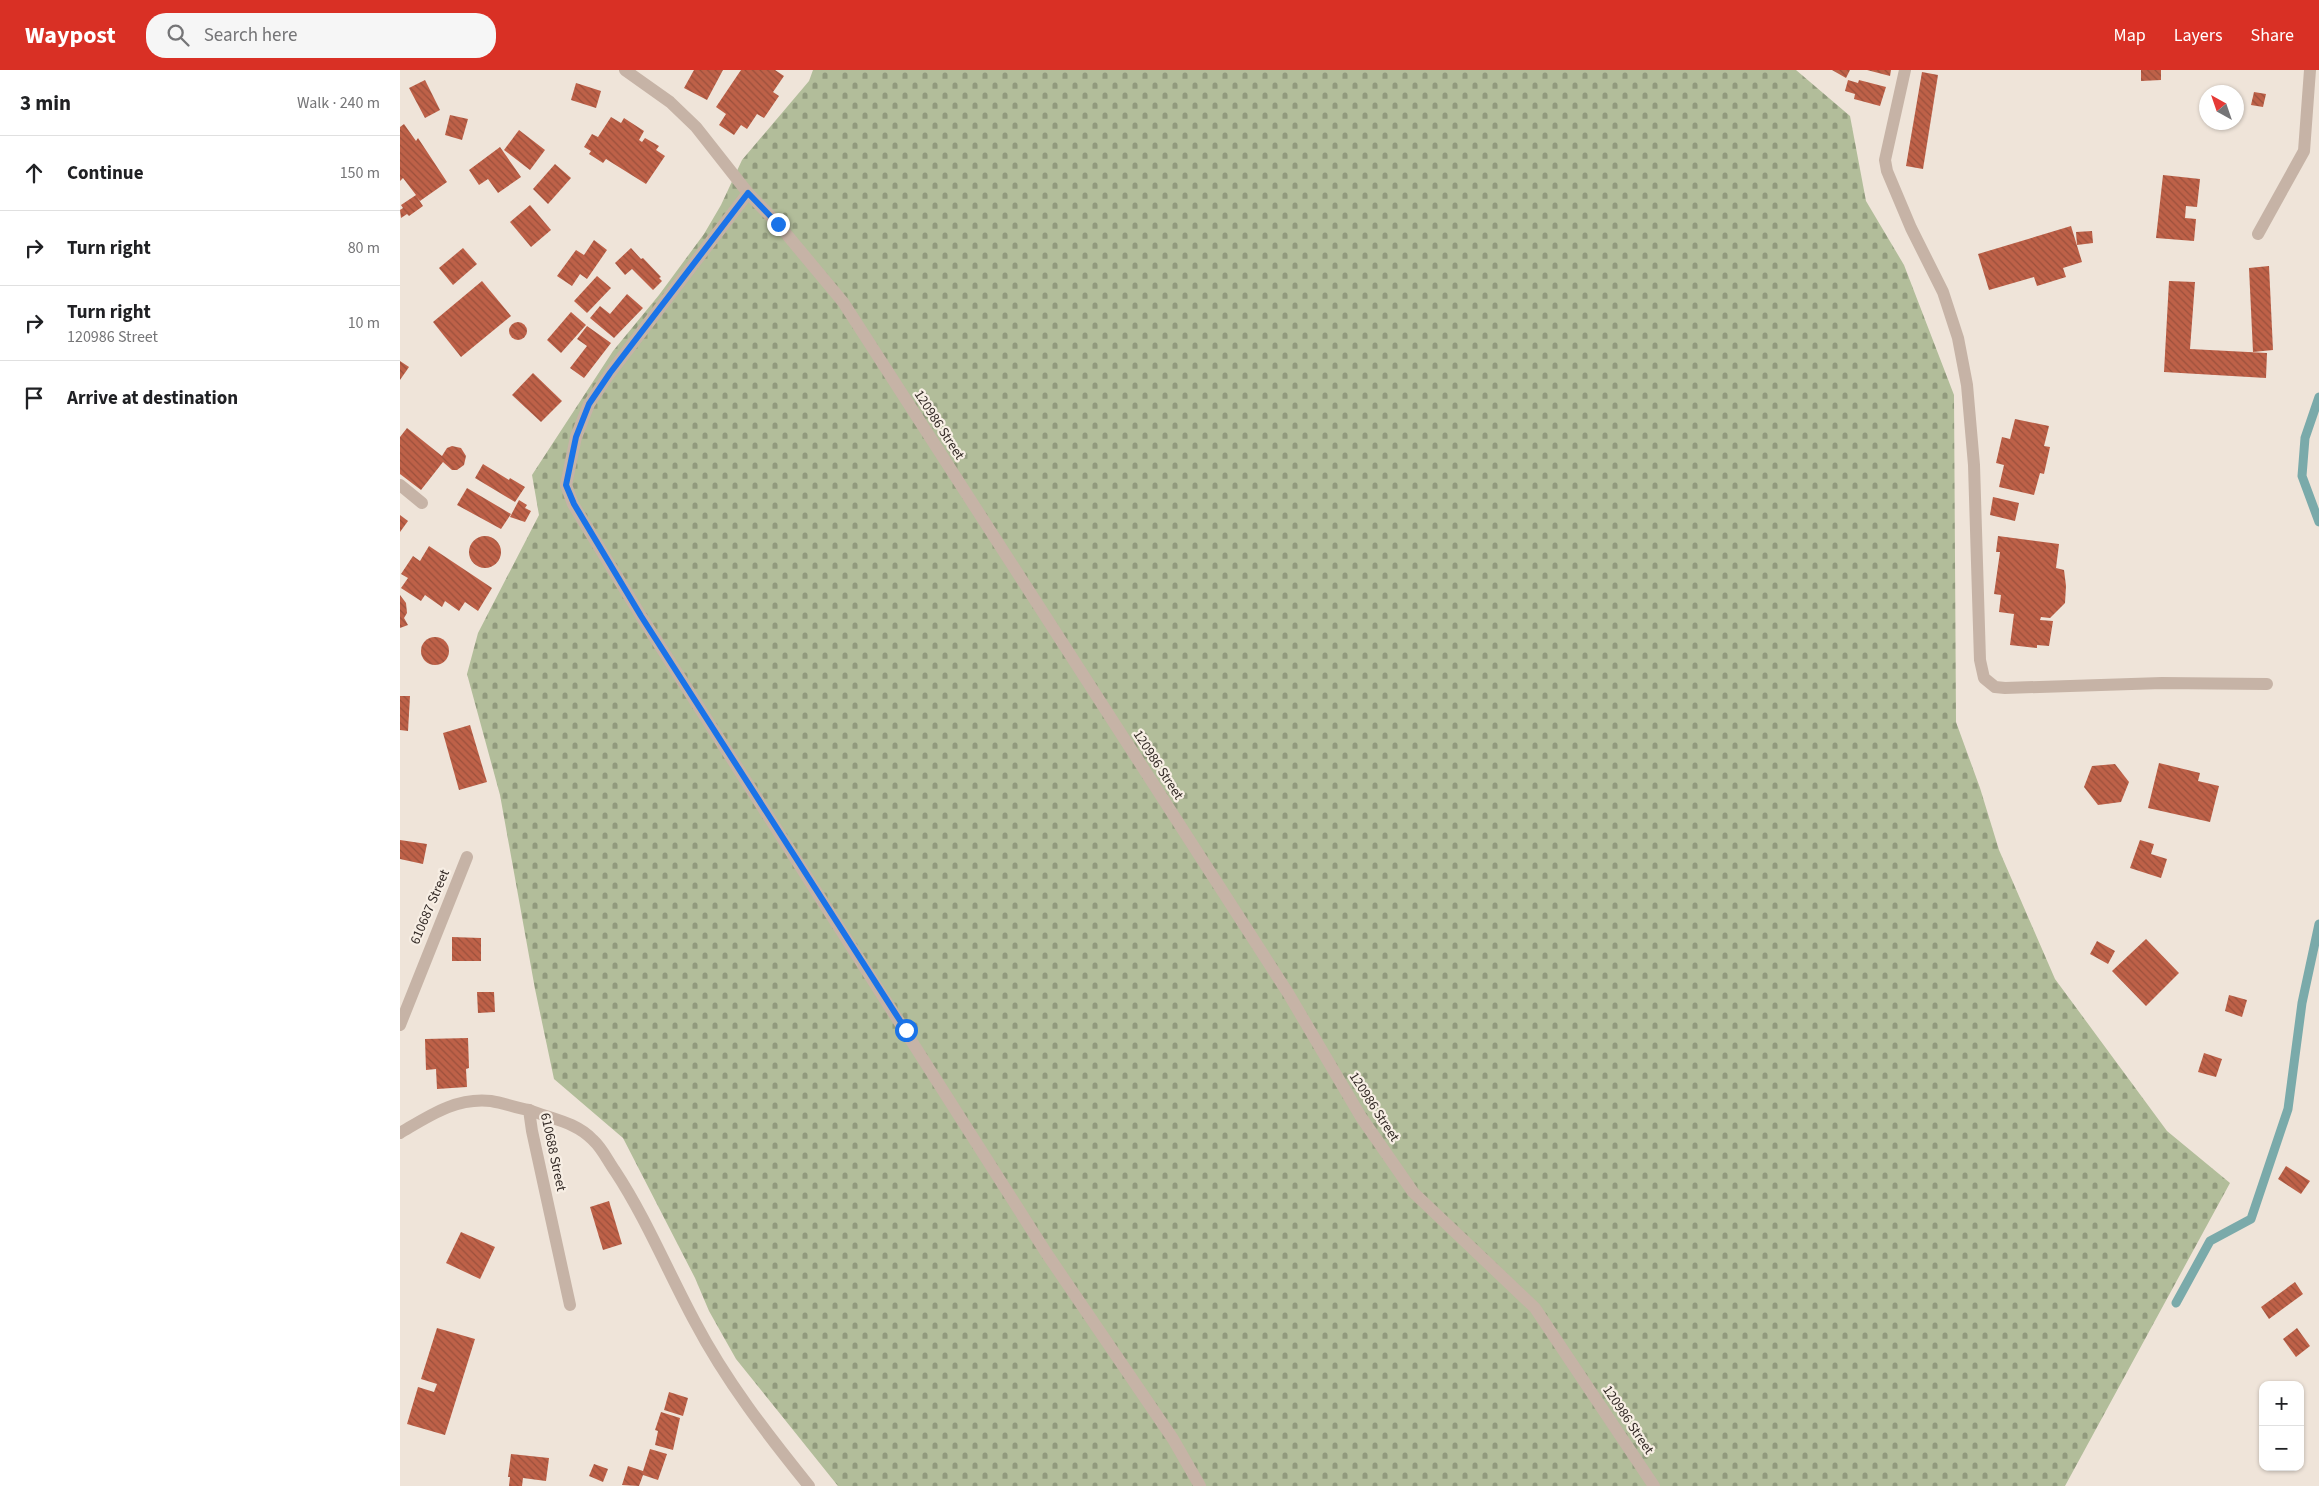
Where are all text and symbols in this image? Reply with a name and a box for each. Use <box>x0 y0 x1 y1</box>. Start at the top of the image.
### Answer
search box <box>146 13 496 58</box>
text: Waypost <box>25 18 116 53</box>
icon: search <box>164 21 192 49</box>
text: Search here <box>204 22 297 49</box>
text: Map <box>2114 23 2146 48</box>
text: Layers <box>2174 23 2223 48</box>
text: Share <box>2251 23 2294 48</box>
north arrow <box>2199 85 2244 130</box>
text: 3 min <box>20 88 71 118</box>
text: Walk · 240 m <box>297 92 380 114</box>
icon: ahead <box>20 159 48 187</box>
text: Continue <box>67 160 144 187</box>
text: 150 m <box>340 162 380 184</box>
route end <box>767 213 790 236</box>
icon: right <box>20 234 48 262</box>
text: Turn right <box>67 235 151 262</box>
text: 80 m <box>348 237 380 259</box>
text: Turn right <box>67 299 151 326</box>
icon: right <box>20 309 48 337</box>
text: 10 m <box>348 312 380 334</box>
text: 120986 Street <box>67 326 158 348</box>
icon: arrive <box>20 384 48 412</box>
text: Arrive at destination <box>67 385 238 412</box>
street label: 120986 Street <box>909 386 969 464</box>
street label: 120986 Street <box>1128 726 1188 804</box>
street label: 610687 Street <box>405 866 455 948</box>
route start <box>895 1019 918 1042</box>
street label: 120986 Street <box>1344 1068 1404 1146</box>
street label: 610688 Street <box>535 1111 571 1193</box>
street label: 120986 Street <box>1597 1381 1659 1459</box>
map controls <box>2259 1381 2304 1471</box>
button: + <box>2259 1381 2304 1426</box>
button: − <box>2259 1426 2304 1471</box>

